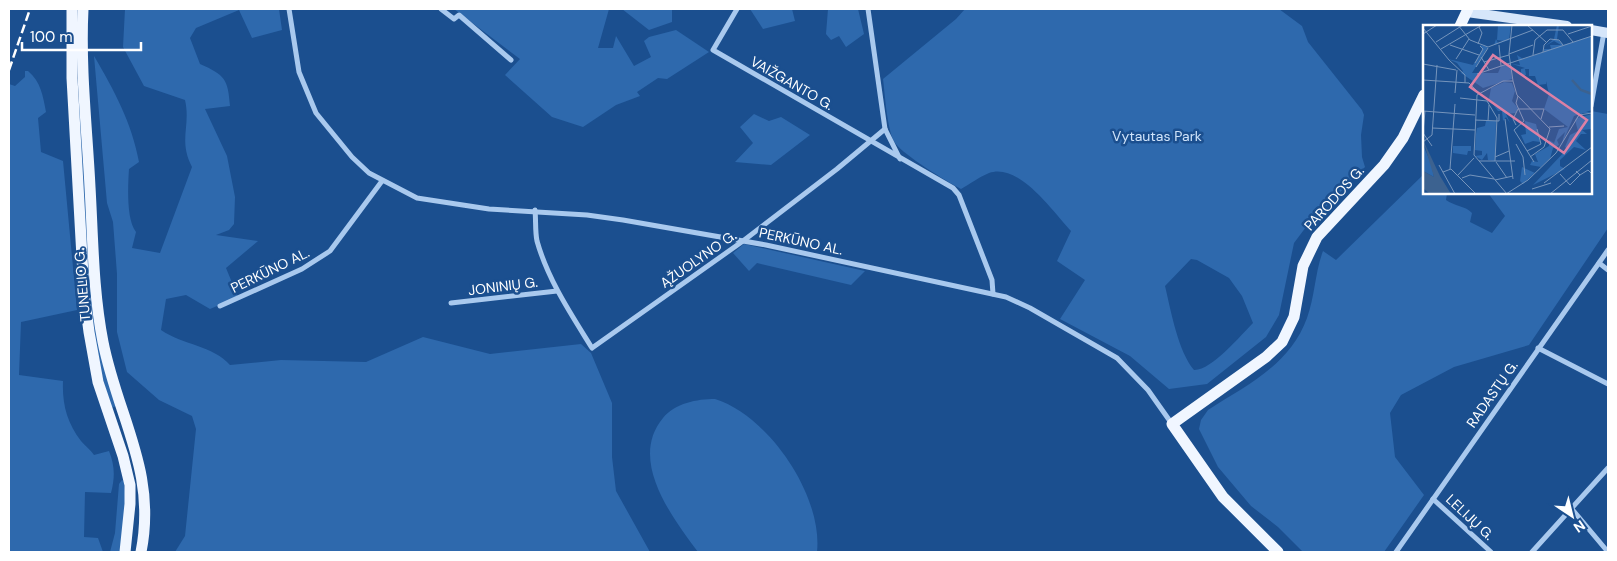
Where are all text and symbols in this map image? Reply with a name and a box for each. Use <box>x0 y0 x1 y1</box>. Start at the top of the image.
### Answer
scale bar <box>22 20 141 52</box>
inset map <box>1423 25 1592 194</box>
text: 100 m <box>30 27 73 47</box>
street label: VAIŽGANTO G. <box>747 52 837 114</box>
park label: Vytautas Park <box>1112 127 1202 145</box>
street label: PARODOS G. <box>1300 162 1368 234</box>
street label: PERKŪNO AL. <box>757 223 845 259</box>
street label: ĄŽUOLYNO G. <box>657 226 740 292</box>
street label: PERKŪNO AL. <box>228 243 313 297</box>
street label: TUNELIO G. <box>70 248 94 322</box>
street label: JONINIŲ G. <box>467 273 539 299</box>
street label: RADASTŲ G. <box>1462 357 1522 431</box>
street label: LELIJŲ G. <box>1442 490 1498 544</box>
north arrow <box>1547 491 1597 541</box>
text: N <box>1570 516 1589 537</box>

